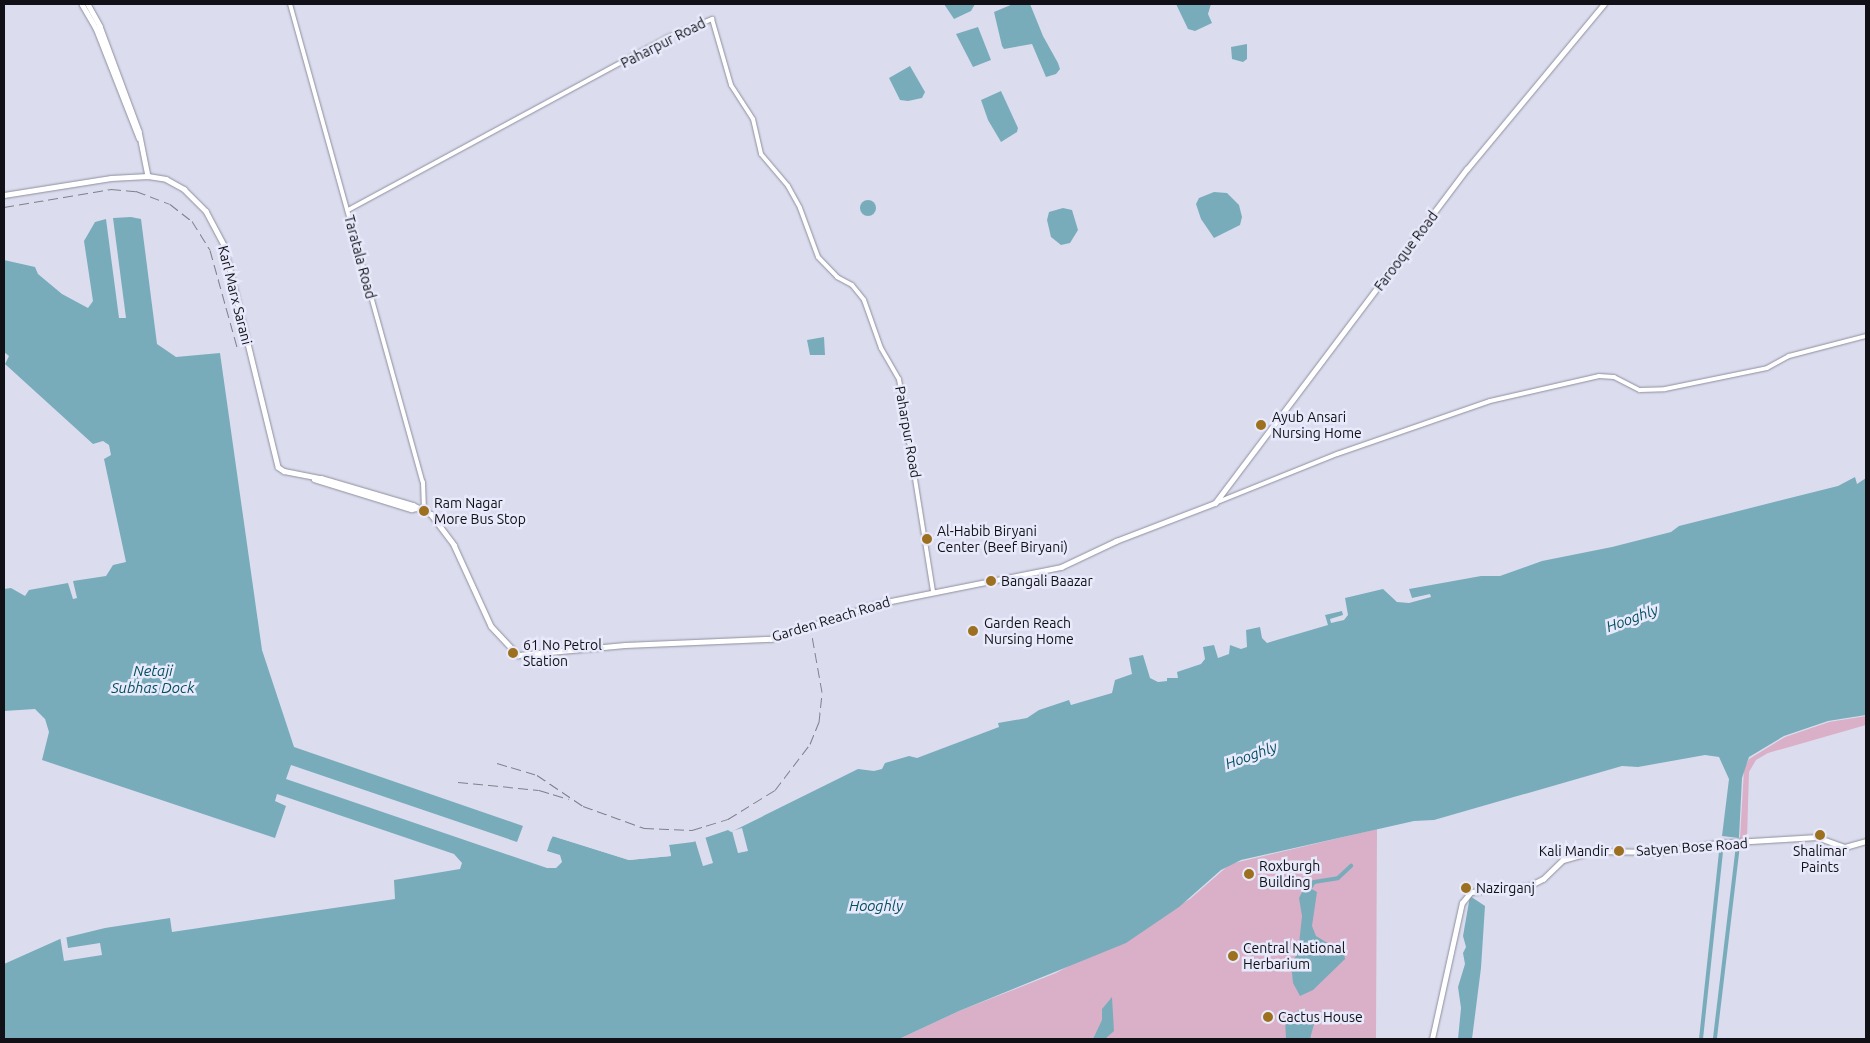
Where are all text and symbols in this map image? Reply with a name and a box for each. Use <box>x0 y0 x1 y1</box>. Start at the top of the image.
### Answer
street label: Paharpur Road <box>618 14 708 72</box>
street label: Farooque Road <box>1371 208 1441 294</box>
street label: Taratala Road <box>341 213 379 301</box>
street label: Karl Marx Sarani <box>215 244 255 346</box>
street label: Paharpur Road <box>892 385 924 479</box>
place label: Ayub Ansari Nursing Home <box>1272 409 1362 442</box>
marker: Ayub Ansari Nursing Home <box>1254 418 1268 432</box>
place label: Ram Nagar More Bus Stop <box>434 495 526 528</box>
marker: Ram Nagar More Bus Stop <box>418 505 430 517</box>
place label: Al-Habib Biryani Center (Beef Biryani) <box>937 523 1068 556</box>
marker: Al-Habib Biryani Center (Beef Biryani) <box>921 533 933 545</box>
place label: Bangali Baazar <box>1001 573 1093 589</box>
marker: Bangali Baazar <box>985 575 997 587</box>
street label: Garden Reach Road <box>770 593 892 645</box>
water label: Hooghly <box>1604 600 1660 636</box>
place label: Garden Reach Nursing Home <box>984 615 1074 648</box>
marker: Garden Reach Nursing Home <box>966 624 980 638</box>
place label: 61 No Petrol Station <box>523 637 602 670</box>
marker: 61 No Petrol Station <box>507 647 519 659</box>
water label: Netaji Subhas Dock <box>111 661 195 696</box>
water label: Hooghly <box>1223 737 1279 773</box>
marker: Shalimar Paints <box>1814 829 1826 841</box>
street label: Satyen Bose Road <box>1636 835 1748 859</box>
place label: Kali Mandir <box>1539 843 1609 859</box>
place label: Shalimar Paints <box>1793 843 1847 876</box>
marker: Kali Mandir <box>1613 845 1625 857</box>
place label: Roxburgh Building <box>1259 858 1320 890</box>
marker: Roxburgh Building <box>1243 868 1255 880</box>
place label: Nazirganj <box>1476 880 1535 896</box>
marker: Nazirganj <box>1460 882 1472 894</box>
water label: Hooghly <box>849 897 903 915</box>
place label: Central National Herbarium <box>1243 940 1345 972</box>
marker: Central National Herbarium <box>1227 950 1239 962</box>
place label: Cactus House <box>1278 1009 1363 1025</box>
marker: Cactus House <box>1262 1011 1274 1023</box>

